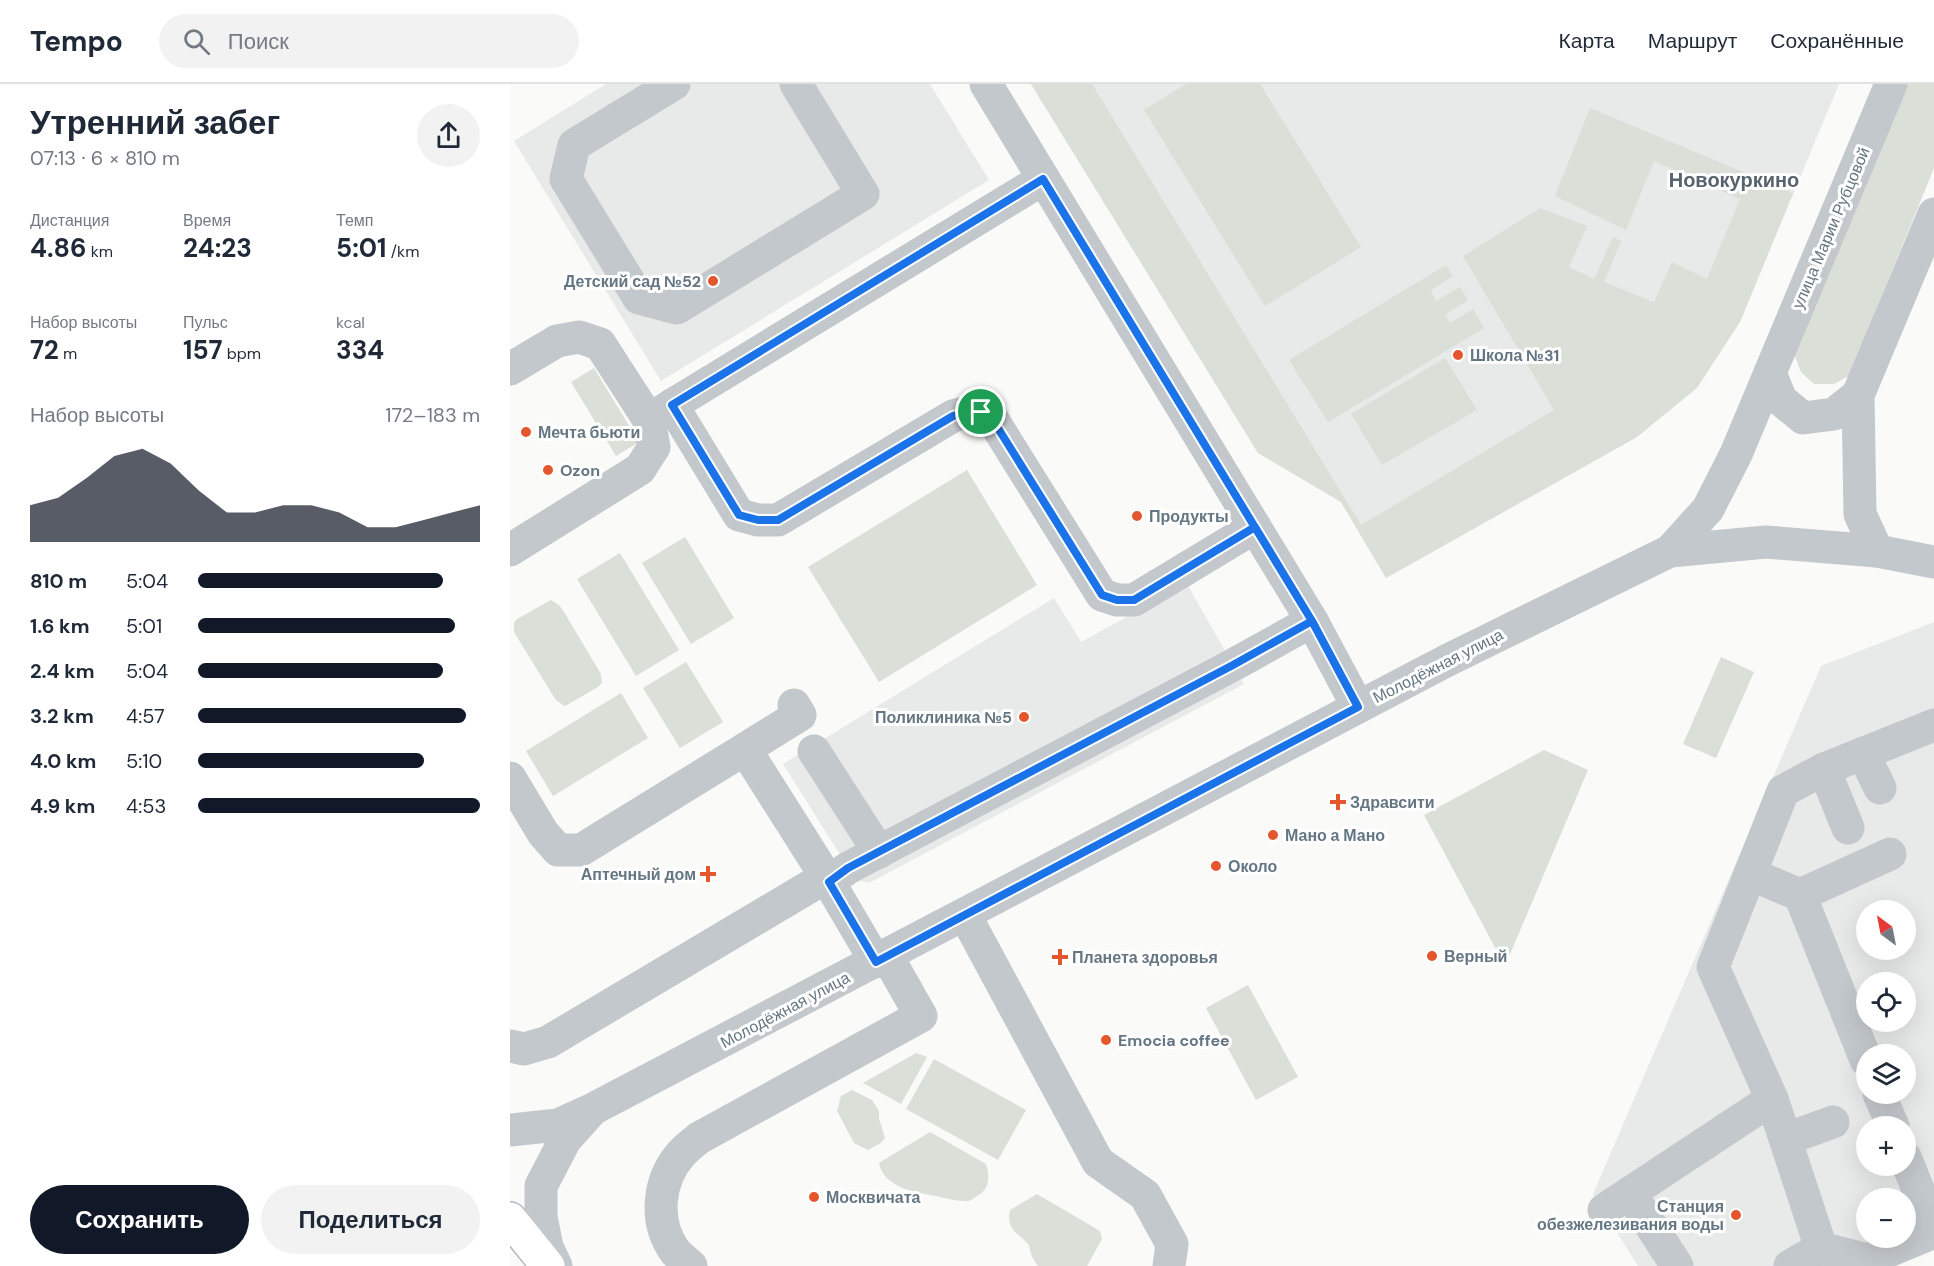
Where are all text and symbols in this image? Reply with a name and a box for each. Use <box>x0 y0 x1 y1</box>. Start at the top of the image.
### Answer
search box <box>159 14 579 68</box>
text: Tempo <box>30 23 123 60</box>
icon: search <box>180 25 213 58</box>
text: Поиск <box>228 27 289 56</box>
text: Карта <box>1559 27 1615 55</box>
text: Маршрут <box>1648 27 1737 55</box>
text: Сохранённые <box>1770 27 1904 55</box>
text: Утренний забег <box>30 101 280 144</box>
button: share <box>417 104 480 167</box>
street label: улица Марии Рубцовой <box>1787 144 1875 312</box>
text: 07:13 · 6 × 810 m <box>30 145 180 171</box>
district label: Новокуркино <box>1669 167 1799 193</box>
text: Дистанция <box>30 210 109 231</box>
text: Время <box>183 210 231 231</box>
text: Темп <box>336 210 373 231</box>
text: 4.86 <box>30 231 86 265</box>
text: 24:23 <box>183 231 252 265</box>
text: 5:01 <box>336 231 387 265</box>
text: km <box>86 241 113 262</box>
text: /km <box>387 241 419 262</box>
place label: Детский сад №52 <box>564 271 701 292</box>
marker: Детский сад №52 <box>706 274 720 288</box>
text: Набор высоты <box>30 312 137 333</box>
text: Пульс <box>183 312 228 333</box>
text: kcal <box>336 312 365 333</box>
text: 72 <box>30 333 59 367</box>
text: 157 <box>183 333 222 367</box>
text: 334 <box>336 333 384 367</box>
text: m <box>59 343 77 364</box>
text: bpm <box>222 343 261 364</box>
place label: Школа №31 <box>1470 345 1559 366</box>
marker: Школа №31 <box>1451 348 1465 362</box>
pin <box>955 386 1006 437</box>
icon: arrive <box>964 395 997 428</box>
text: Набор высоты <box>30 402 164 428</box>
text: 172–183 m <box>385 402 480 428</box>
place label: Мечта бьюти <box>538 422 640 443</box>
marker: Мечта бьюти <box>519 425 533 439</box>
place label: Ozon <box>560 460 600 481</box>
marker: Ozon <box>541 463 555 477</box>
place label: Продукты <box>1149 506 1229 527</box>
marker: Продукты <box>1130 509 1144 523</box>
text: 810 m <box>30 568 87 594</box>
text: 5:04 <box>126 568 168 594</box>
text: 1.6 km <box>30 613 89 639</box>
text: 5:01 <box>126 613 162 639</box>
street label: Молодёжная улица <box>1369 624 1507 708</box>
text: 2.4 km <box>30 658 95 684</box>
text: 5:04 <box>126 658 168 684</box>
text: 3.2 km <box>30 703 94 729</box>
text: 4:57 <box>126 703 165 729</box>
place label: Поликлиника №5 <box>875 707 1012 728</box>
marker: Поликлиника №5 <box>1017 710 1031 724</box>
text: 4.0 km <box>30 748 96 774</box>
text: 5:10 <box>126 748 162 774</box>
place label: Здравсити <box>1350 792 1435 813</box>
text: 4.9 km <box>30 793 95 819</box>
text: 4:53 <box>126 793 166 819</box>
marker: Здравсити <box>1331 795 1345 809</box>
place label: Мано а Мано <box>1285 825 1385 846</box>
marker: Мано а Мано <box>1266 828 1280 842</box>
place label: Около <box>1228 856 1278 877</box>
marker: Около <box>1209 859 1223 873</box>
place label: Аптечный дом <box>581 864 696 885</box>
marker: Аптечный дом <box>701 867 715 881</box>
north arrow <box>1856 900 1916 960</box>
map controls <box>1856 900 1916 1248</box>
place label: Верный <box>1444 946 1507 967</box>
place label: Планета здоровья <box>1072 947 1218 968</box>
marker: Верный <box>1425 949 1439 963</box>
marker: Планета здоровья <box>1053 950 1067 964</box>
street label: Молодёжная улица <box>717 967 853 1053</box>
button: locate <box>1856 972 1916 1032</box>
place label: Emocia coffee <box>1118 1030 1230 1051</box>
marker: Emocia coffee <box>1099 1033 1113 1047</box>
button: layers <box>1856 1044 1916 1104</box>
button: + <box>1856 1116 1916 1176</box>
button: Сохранить <box>30 1185 249 1254</box>
button: Поделиться <box>261 1185 480 1254</box>
place label: Москвичата <box>826 1187 920 1208</box>
button: − <box>1856 1188 1916 1248</box>
marker: Москвичата <box>807 1190 821 1204</box>
place label: Станция обезжелезивания воды <box>1537 1196 1724 1235</box>
marker: Станция обезжелезивания воды <box>1729 1208 1743 1222</box>

